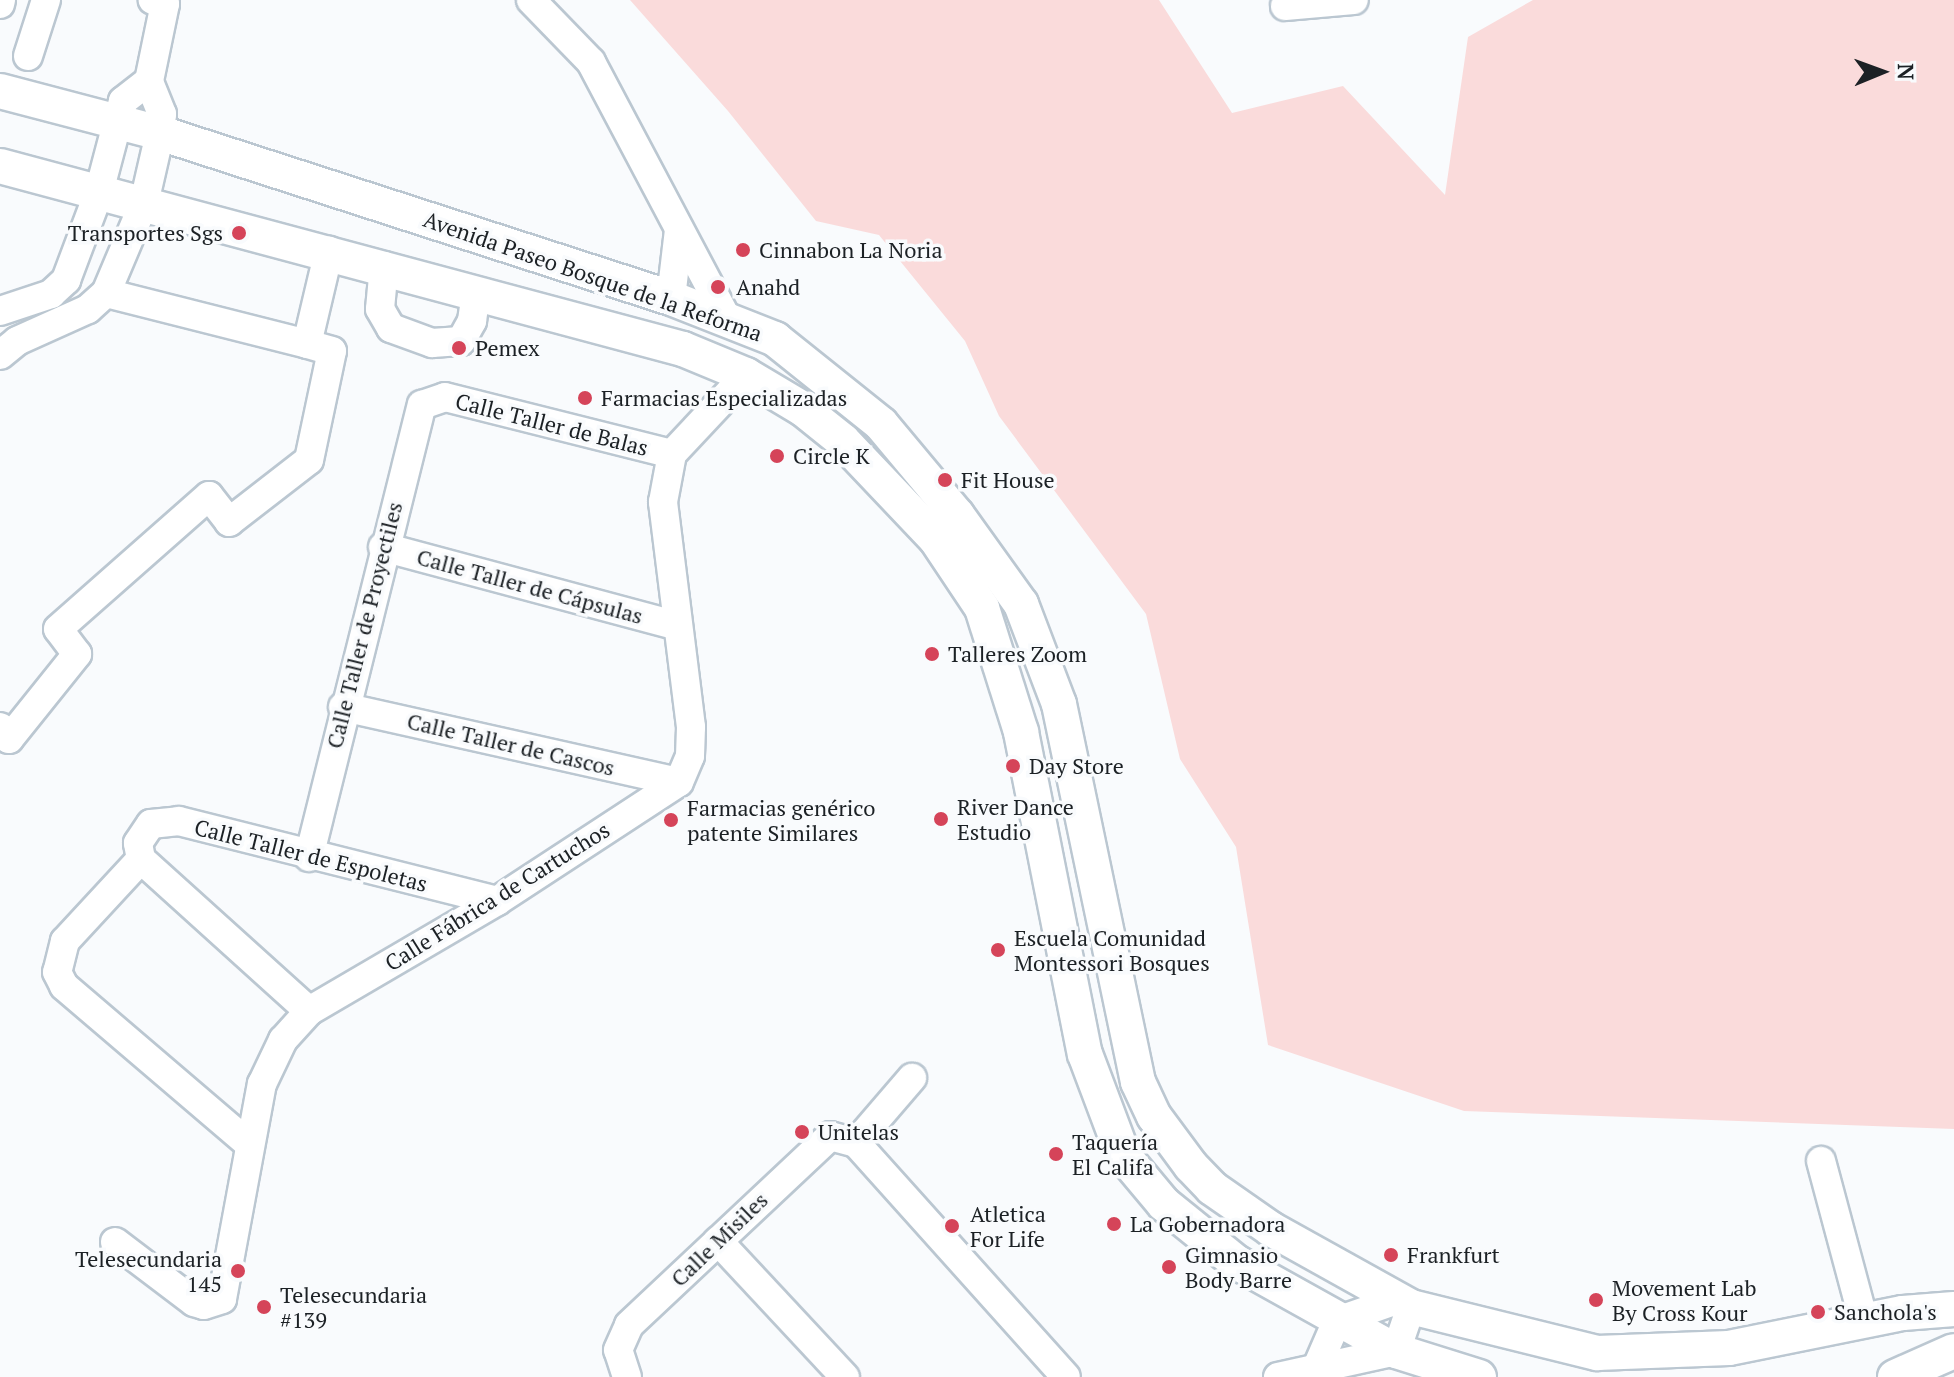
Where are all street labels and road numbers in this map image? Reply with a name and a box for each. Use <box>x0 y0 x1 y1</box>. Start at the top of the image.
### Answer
street label: Avenida Paseo Bosque de la Reforma <box>420 205 766 347</box>
street label: Calle Taller de Balas <box>453 387 651 461</box>
street label: Calle Taller de Proyectiles <box>321 499 407 751</box>
street label: Calle Taller de Cápsulas <box>414 543 646 629</box>
street label: Calle Taller de Cascos <box>405 707 617 781</box>
street label: Calle Taller de Espoletas <box>192 813 430 897</box>
street label: Calle Fábrica de Cartuchos <box>380 816 614 976</box>
street label: Calle Misiles <box>665 1186 773 1292</box>

